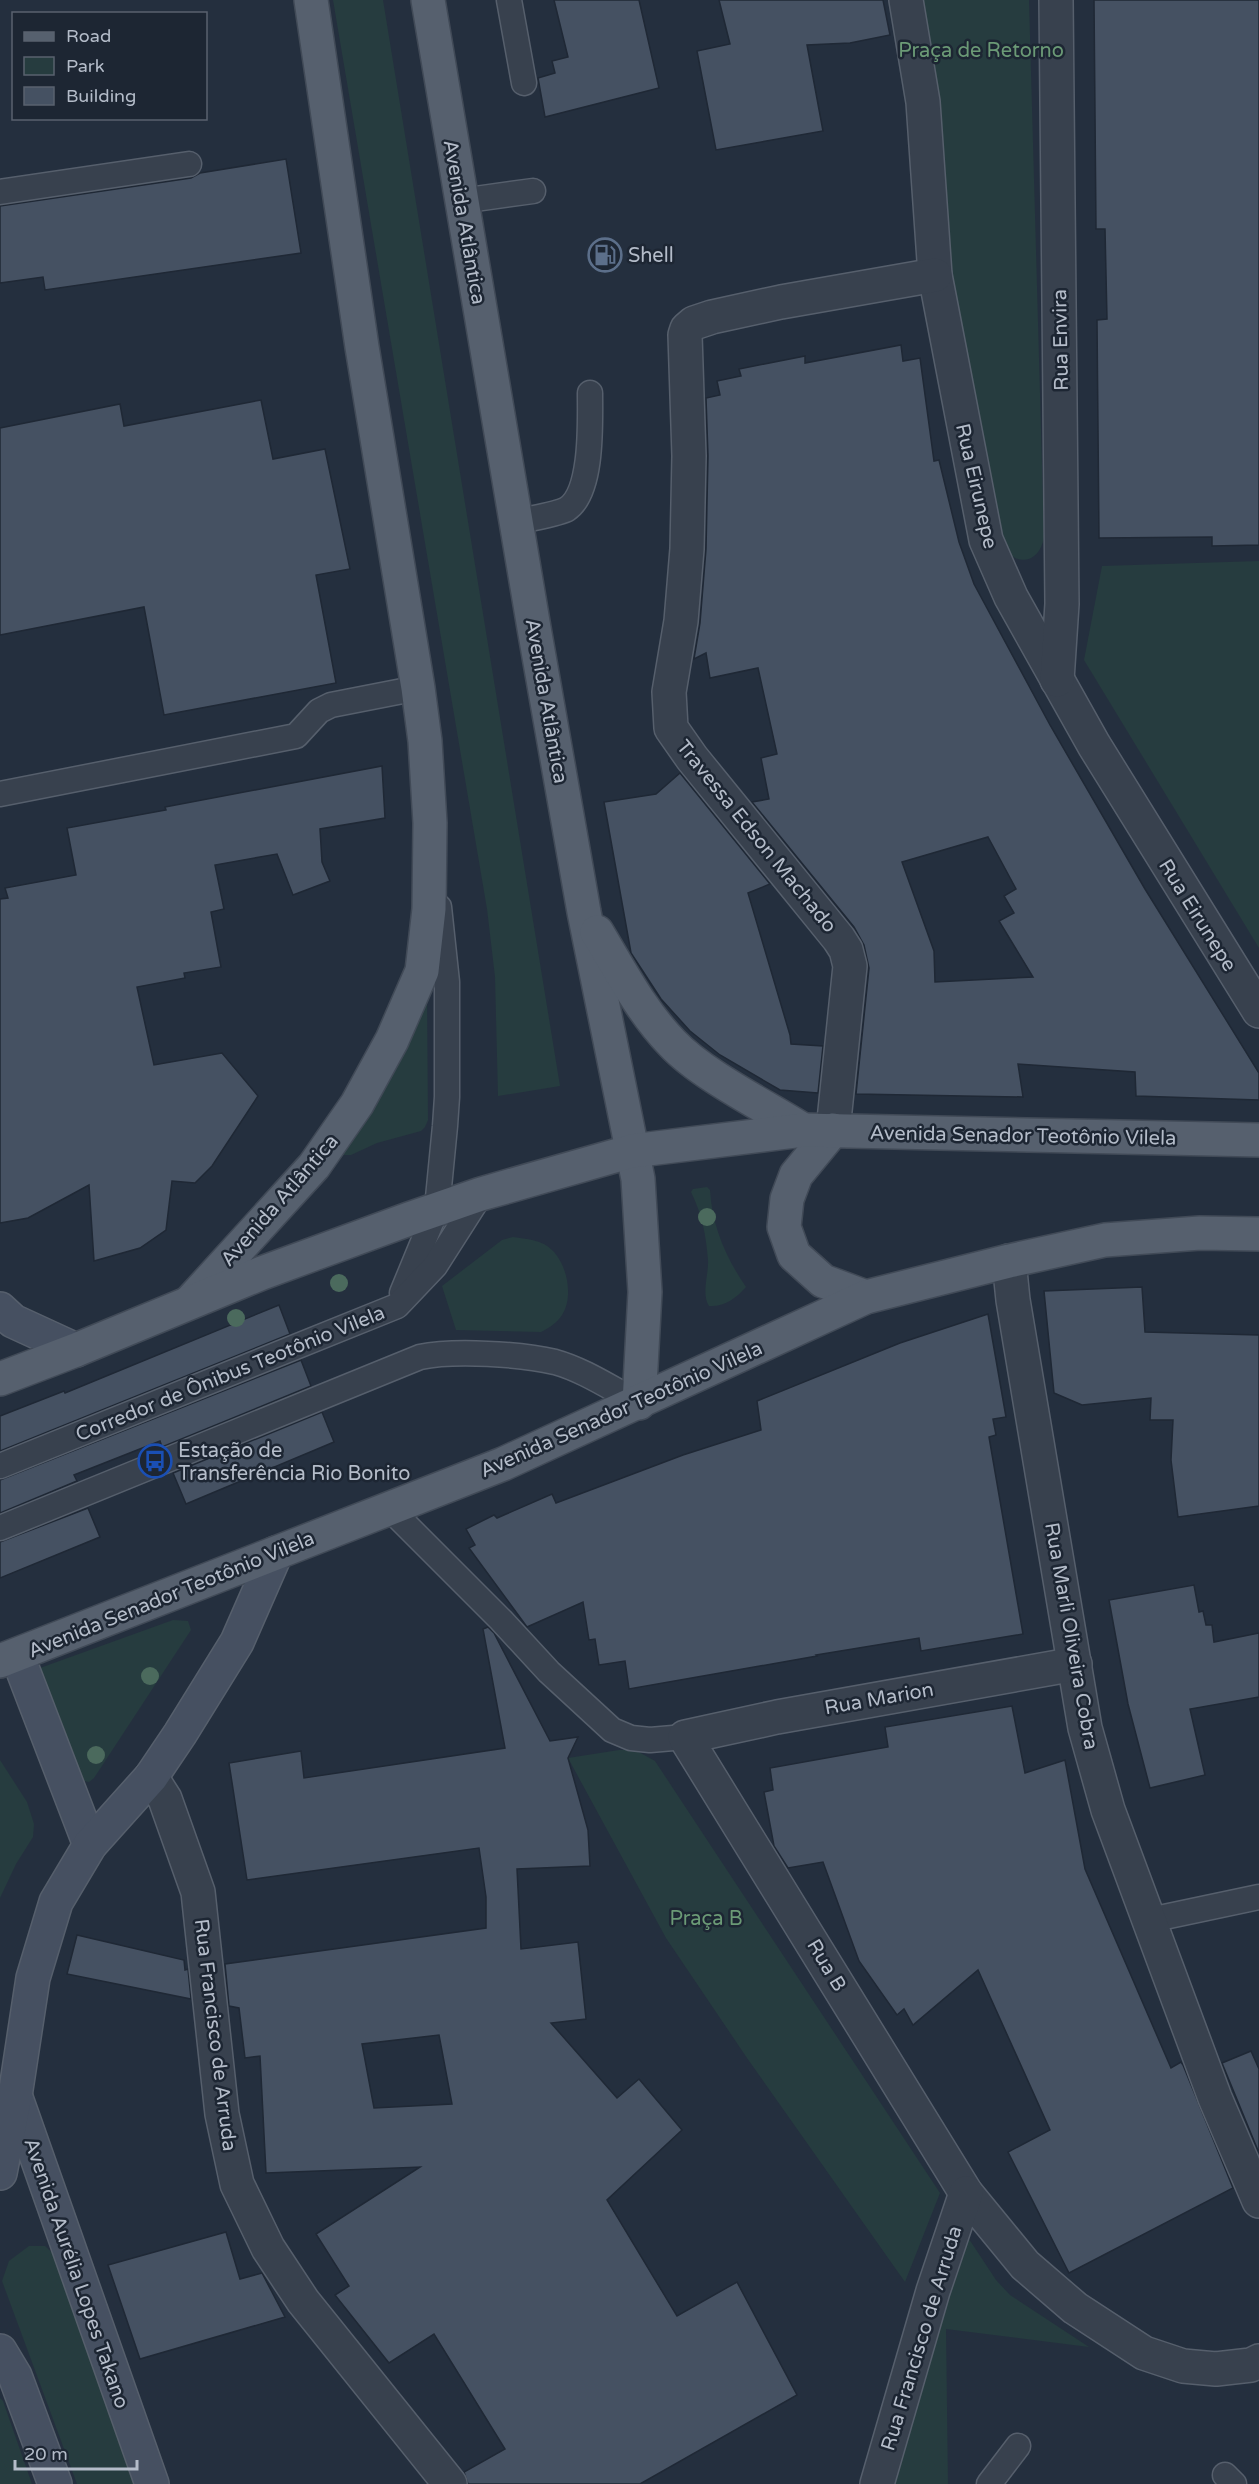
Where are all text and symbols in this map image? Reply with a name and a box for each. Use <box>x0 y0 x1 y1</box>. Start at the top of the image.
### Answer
legend <box>12 12 207 120</box>
text: Road <box>66 25 111 47</box>
park label: Praça de Retorno <box>898 39 1064 63</box>
text: Park <box>66 55 105 77</box>
text: Building <box>66 85 136 107</box>
street label: Avenida Atlântica <box>438 138 490 306</box>
fuel station icon: Shell <box>587 237 623 273</box>
place label: Shell <box>628 244 674 268</box>
street label: Rua Envira <box>1048 289 1074 391</box>
street label: Rua Eirunepe <box>950 421 1002 551</box>
street label: Avenida Atlântica <box>520 617 572 785</box>
street label: Travessa Edson Machado <box>671 736 841 938</box>
street label: Rua Eirunepe <box>1153 855 1241 976</box>
street label: Avenida Senador Teotônio Vilela <box>870 1121 1176 1151</box>
street label: Avenida Atlântica <box>216 1130 344 1272</box>
street label: Corredor de Ônibus Teotônio Vilela <box>72 1300 388 1447</box>
street label: Avenida Senador Teotônio Vilela <box>476 1337 766 1483</box>
place label: Estação de Transferência Rio Bonito <box>178 1439 410 1486</box>
bus stop icon: Estação de Transferência Rio Bonito <box>137 1443 173 1479</box>
street label: Rua Marli Oliveira Cobra <box>1039 1521 1103 1752</box>
street label: Avenida Senador Teotônio Vilela <box>25 1526 318 1663</box>
street label: Rua Marion <box>823 1678 936 1720</box>
park label: Praça B <box>669 1907 743 1931</box>
street label: Rua Francisco de Arruda <box>189 1918 241 2153</box>
street label: Rua B <box>801 1935 851 1996</box>
street label: Avenida Aurélia Lopes Takano <box>18 2135 134 2412</box>
street label: Rua Francisco de Arruda <box>876 2223 968 2454</box>
scale bar <box>15 2433 136 2471</box>
text: 20 m <box>24 2443 68 2465</box>

